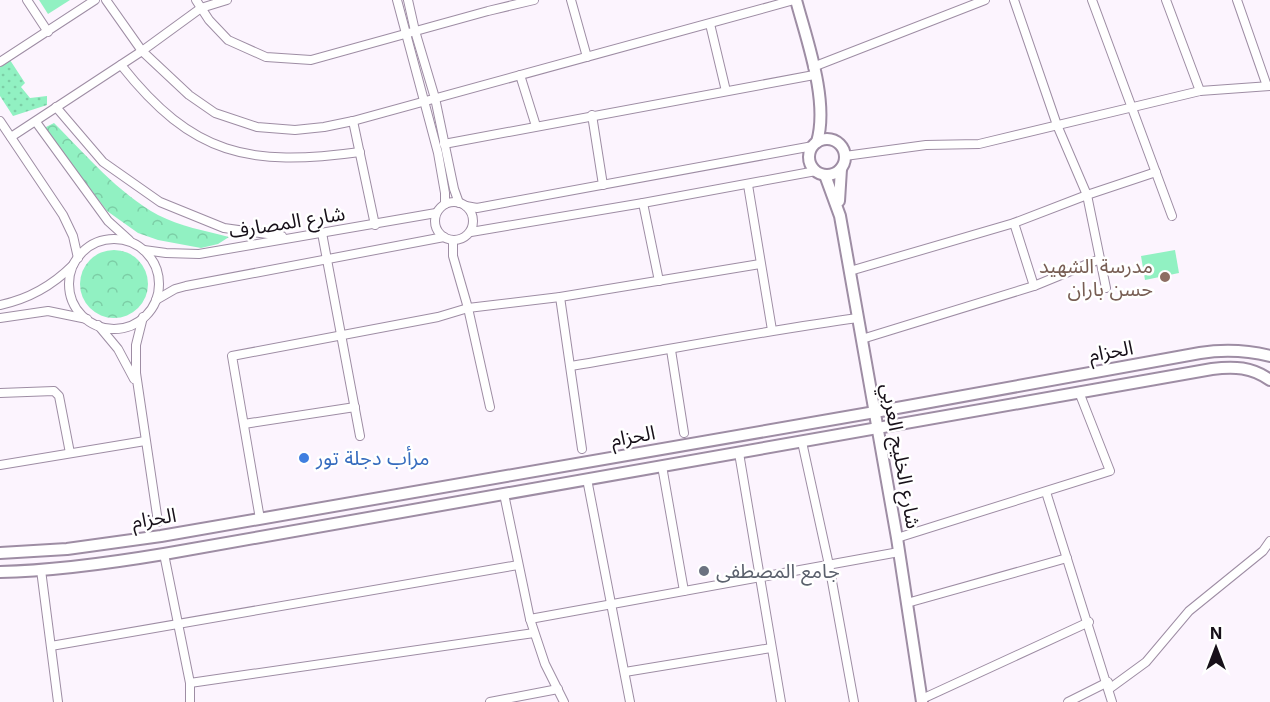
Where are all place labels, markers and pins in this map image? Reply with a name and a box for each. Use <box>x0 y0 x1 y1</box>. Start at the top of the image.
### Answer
place label: مدرسة الشهيد حسن باران <box>1039 254 1153 301</box>
marker: مدرسة الشهيد حسن باران <box>1158 270 1172 284</box>
place label: مرأب دجلة تور <box>315 446 430 470</box>
marker: مرأب دجلة تور <box>297 451 311 465</box>
place label: جامع المصطفى <box>716 559 840 586</box>
marker: جامع المصطفى <box>697 564 711 578</box>

